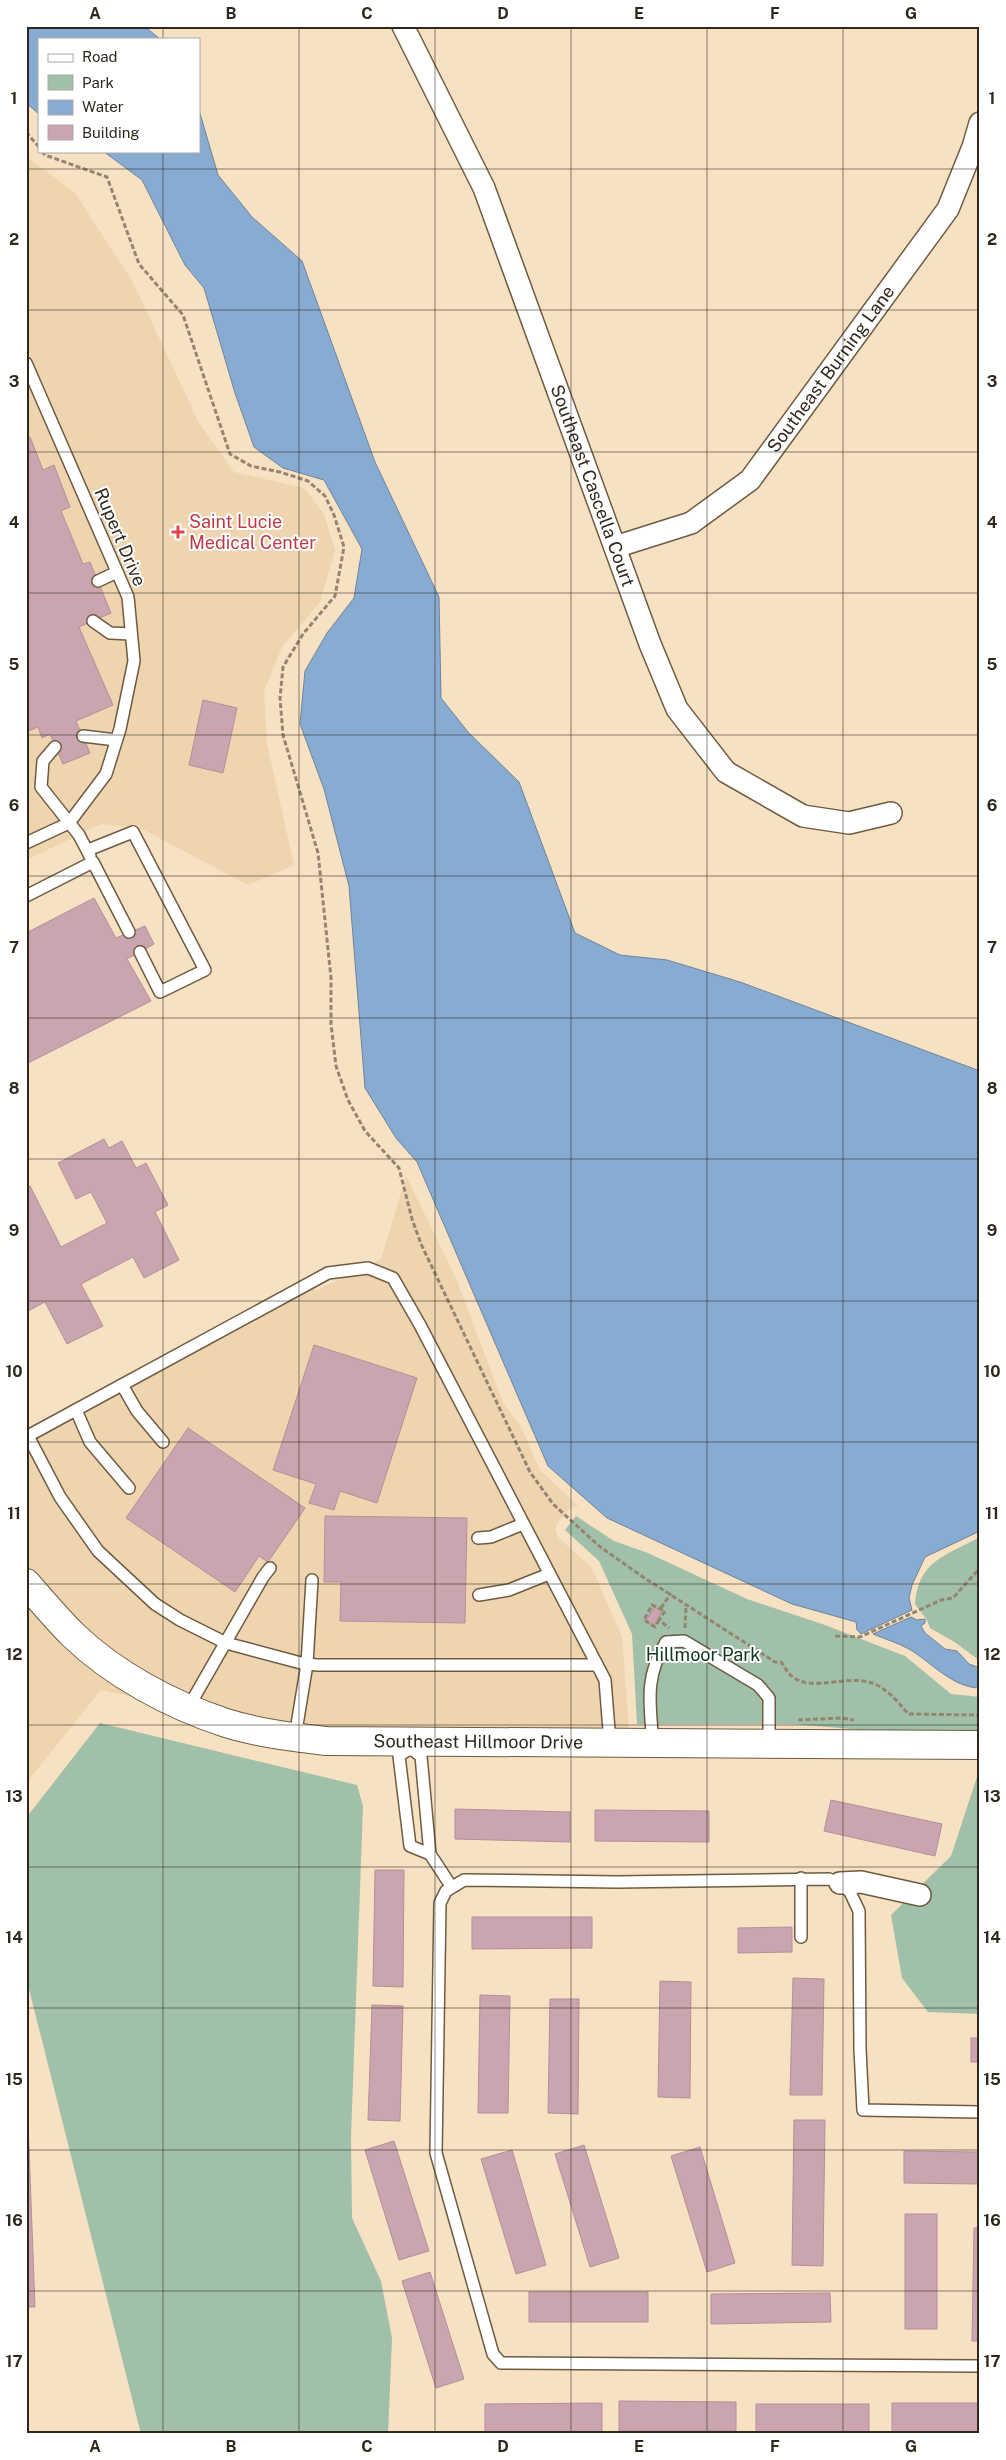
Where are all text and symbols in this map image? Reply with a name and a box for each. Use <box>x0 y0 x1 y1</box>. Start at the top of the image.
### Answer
text: A <box>89 4 101 23</box>
text: B <box>226 4 237 23</box>
text: C <box>361 4 373 23</box>
text: D <box>497 4 509 23</box>
text: E <box>634 4 644 23</box>
text: F <box>770 4 780 23</box>
text: G <box>905 4 917 23</box>
legend <box>38 38 200 152</box>
text: Road <box>82 48 118 65</box>
text: Park <box>82 74 114 91</box>
text: 1 <box>11 89 17 108</box>
text: 1 <box>989 89 995 108</box>
text: Water <box>82 98 124 115</box>
text: Building <box>82 124 140 141</box>
text: 2 <box>9 230 19 249</box>
text: 2 <box>987 230 997 249</box>
street label: Southeast Burning Lane <box>763 281 899 456</box>
text: 3 <box>9 372 19 391</box>
text: 3 <box>987 372 997 391</box>
street label: Southeast Cascella Court <box>547 382 639 589</box>
street label: Rupert Drive <box>90 484 151 589</box>
place label: Saint Lucie Medical Center <box>189 511 316 553</box>
text: 4 <box>9 513 20 532</box>
text: 4 <box>987 513 998 532</box>
marker: Saint Lucie Medical Center <box>171 525 185 539</box>
text: 5 <box>9 655 20 674</box>
text: 5 <box>987 655 998 674</box>
text: 6 <box>9 796 19 815</box>
text: 6 <box>987 796 997 815</box>
text: 7 <box>9 938 19 957</box>
text: 7 <box>987 938 997 957</box>
text: 8 <box>9 1079 20 1098</box>
text: 8 <box>987 1079 998 1098</box>
text: 9 <box>9 1221 19 1240</box>
text: 9 <box>987 1221 997 1240</box>
text: 10 <box>5 1362 23 1381</box>
text: 10 <box>983 1362 1001 1381</box>
text: 11 <box>7 1504 21 1523</box>
text: 11 <box>985 1504 999 1523</box>
park label: Hillmoor Park <box>646 1644 760 1665</box>
text: 12 <box>5 1645 23 1664</box>
text: 12 <box>983 1645 1001 1664</box>
street label: Southeast Hillmoor Drive <box>373 1730 583 1753</box>
text: 13 <box>5 1787 23 1806</box>
text: 13 <box>983 1787 1001 1806</box>
text: 14 <box>5 1928 23 1947</box>
text: 14 <box>983 1928 1001 1947</box>
text: 15 <box>5 2070 23 2089</box>
text: 15 <box>983 2070 1001 2089</box>
text: 16 <box>5 2211 23 2230</box>
text: 16 <box>983 2211 1001 2230</box>
text: 17 <box>6 2352 22 2371</box>
text: 17 <box>984 2352 1000 2371</box>
text: A <box>89 2437 101 2456</box>
text: B <box>226 2437 237 2456</box>
text: C <box>361 2437 373 2456</box>
text: D <box>497 2437 509 2456</box>
text: E <box>634 2437 644 2456</box>
text: F <box>770 2437 780 2456</box>
text: G <box>905 2437 917 2456</box>

